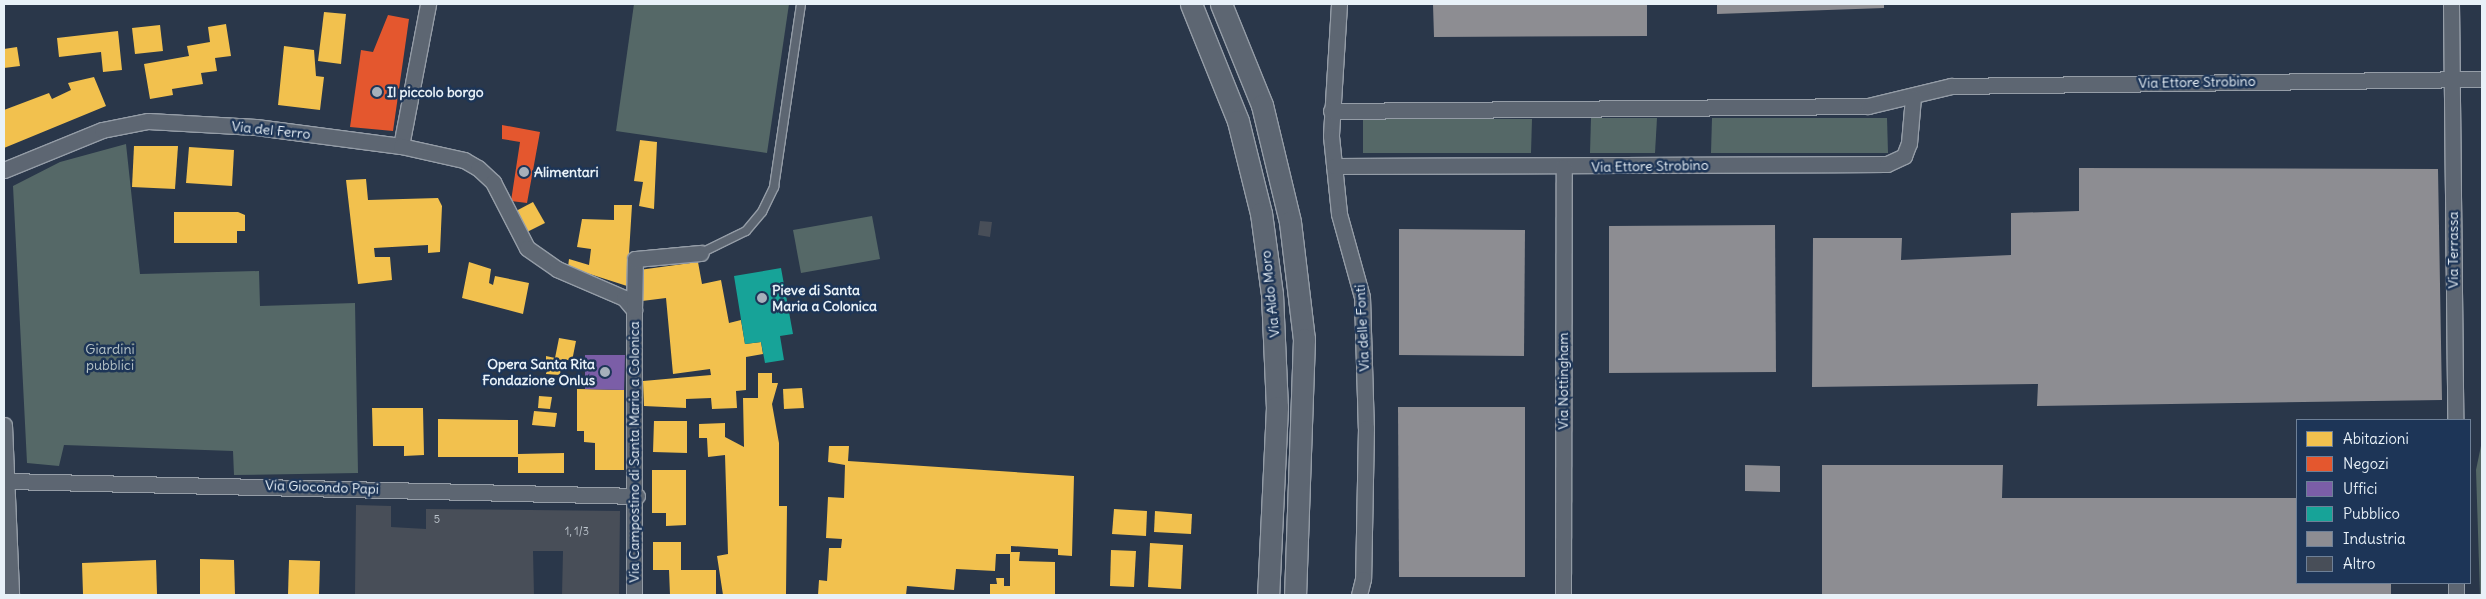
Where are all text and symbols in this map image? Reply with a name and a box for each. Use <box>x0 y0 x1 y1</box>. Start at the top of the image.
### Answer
street label: Via Ettore Strobino <box>2138 73 2256 91</box>
place label: Il piccolo borgo <box>387 84 484 100</box>
marker: Il piccolo borgo <box>371 86 383 98</box>
street label: Via del Ferro <box>231 118 311 142</box>
street label: Via Ettore Strobino <box>1591 157 1709 175</box>
place label: Alimentari <box>534 164 599 180</box>
marker: Alimentari <box>518 166 530 178</box>
street label: Via Terrassa <box>2445 211 2461 289</box>
street label: Via Aldo Moro <box>1257 250 1283 338</box>
place label: Pieve di Santa Maria a Colonica <box>772 282 877 314</box>
street label: Via delle Fonti <box>1351 284 1373 372</box>
marker: Pieve di Santa Maria a Colonica <box>756 292 768 304</box>
street label: Via Campostino di Santa Maria a Colonica <box>626 321 642 583</box>
street label: Via Nottingham <box>1555 332 1571 430</box>
park label: Giardini pubblici <box>85 341 135 374</box>
place label: Opera Santa Rita Fondazione Onlus <box>482 356 595 388</box>
marker: Opera Santa Rita Fondazione Onlus <box>599 366 611 378</box>
legend <box>2296 419 2471 584</box>
text: Abitazioni <box>2343 429 2409 448</box>
text: Negozi <box>2343 454 2389 473</box>
street label: Via Giocondo Papi <box>265 477 379 497</box>
text: Uffici <box>2343 479 2377 498</box>
text: Pubblico <box>2343 504 2400 523</box>
house number: 5 <box>434 512 440 526</box>
house number: 1, 1/3 <box>565 524 589 538</box>
text: Industria <box>2343 529 2406 548</box>
text: Altro <box>2343 554 2375 573</box>

